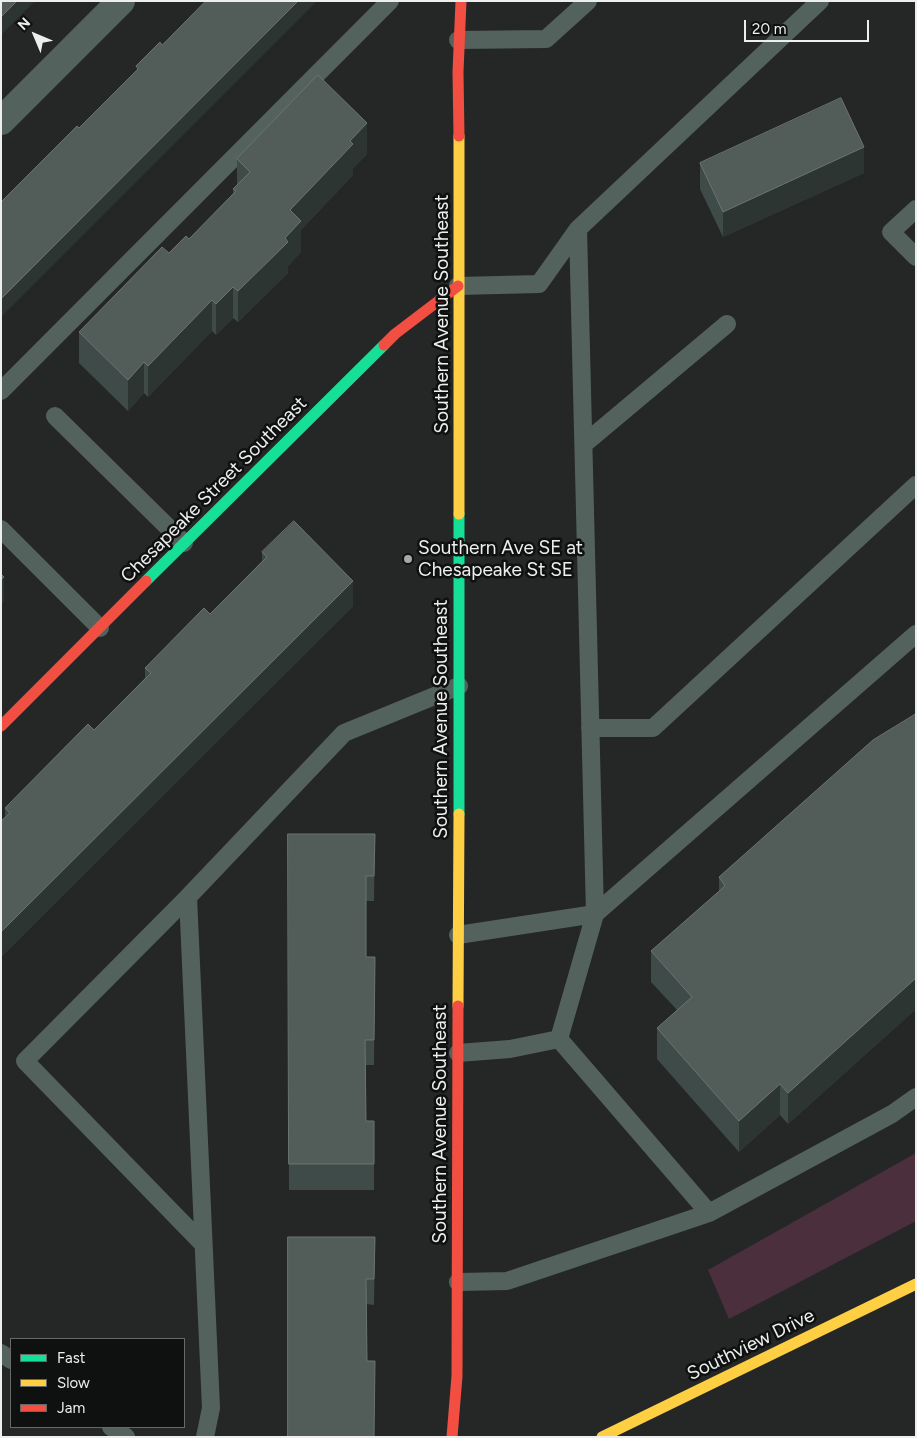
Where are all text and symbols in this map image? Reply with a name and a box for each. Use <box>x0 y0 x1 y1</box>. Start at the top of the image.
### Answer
north arrow <box>10 10 60 60</box>
scale bar <box>747 10 872 42</box>
text: N <box>14 14 34 34</box>
text: 20 m <box>752 20 786 38</box>
street label: Southern Avenue Southeast <box>431 194 453 434</box>
street label: Chesapeake Street Southeast <box>116 392 312 588</box>
place label: Southern Ave SE at Chesapeake St SE <box>418 537 583 581</box>
marker: Southern Ave SE at Chesapeake St SE <box>402 553 414 565</box>
street label: Southern Avenue Southeast <box>430 599 452 839</box>
street label: Southern Avenue Southeast <box>429 1004 451 1244</box>
street label: Southview Drive <box>684 1304 818 1386</box>
legend <box>10 1338 185 1428</box>
text: Fast <box>57 1349 85 1367</box>
text: Slow <box>57 1374 90 1392</box>
text: Jam <box>57 1399 85 1417</box>

